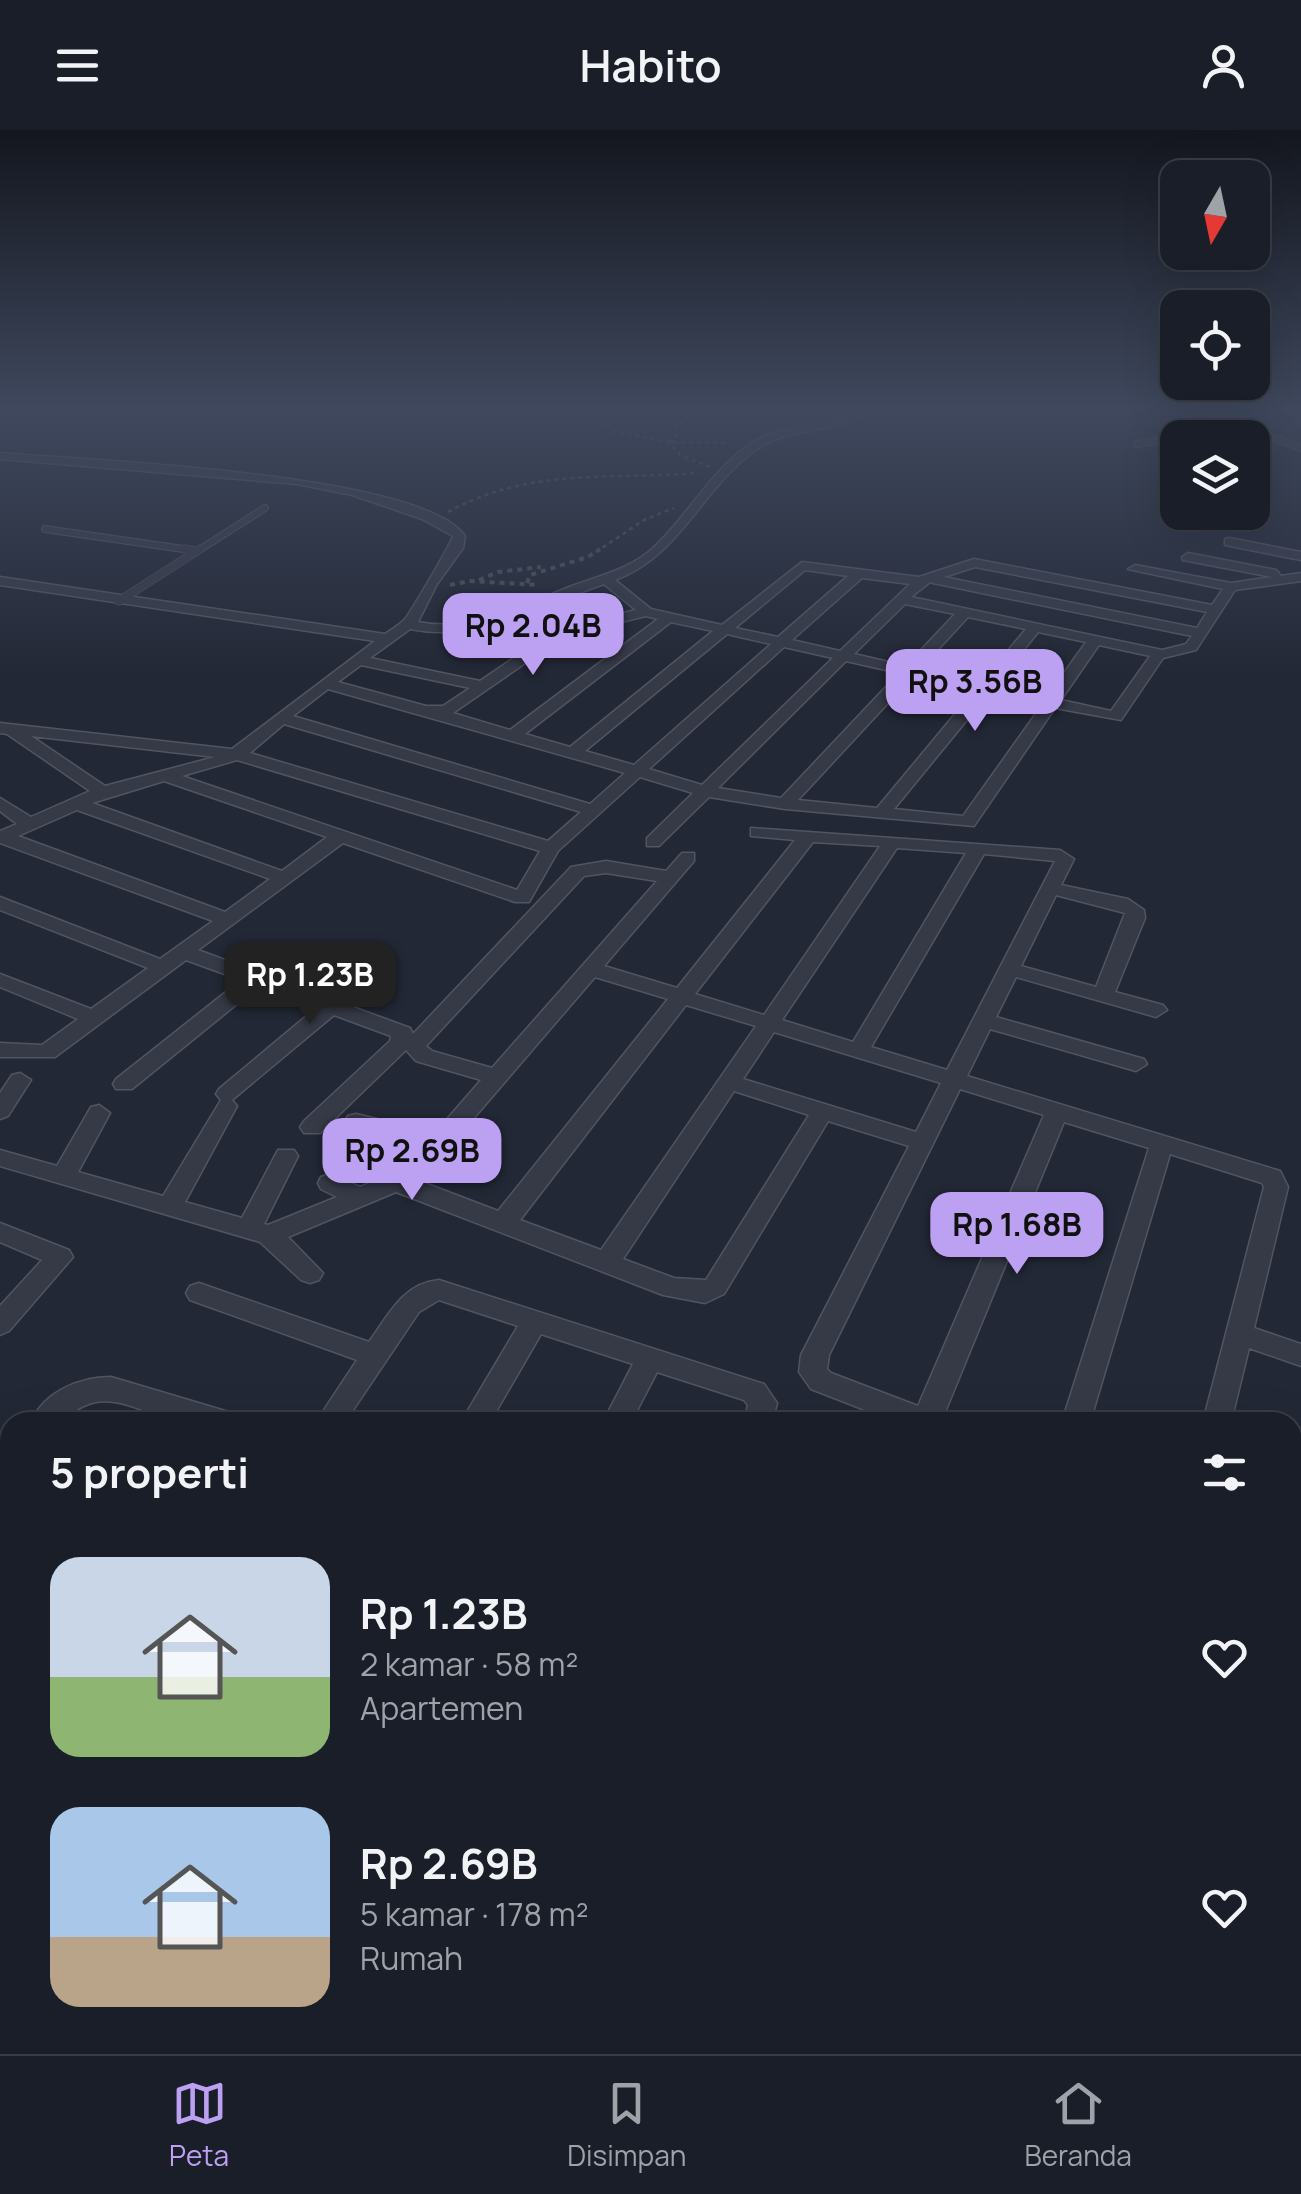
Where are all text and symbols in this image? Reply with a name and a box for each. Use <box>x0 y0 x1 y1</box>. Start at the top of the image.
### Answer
text: Habito <box>579 34 722 96</box>
icon: menu <box>50 38 105 93</box>
icon: person <box>1196 38 1251 93</box>
north arrow <box>1160 160 1270 270</box>
map controls <box>1160 160 1270 530</box>
button: locate <box>1160 290 1270 400</box>
button: layers <box>1160 420 1270 530</box>
pin: Rp 2.04B <box>430 593 636 678</box>
text: Rp 2.04B <box>465 603 601 647</box>
pin: Rp 3.56B <box>872 649 1078 734</box>
text: Rp 3.56B <box>908 659 1042 703</box>
pin: Rp 1.23B <box>207 942 413 1027</box>
text: Rp 1.23B <box>246 952 374 996</box>
pin: Rp 2.69B <box>309 1118 515 1203</box>
text: Rp 2.69B <box>344 1128 480 1172</box>
pin: Rp 1.68B <box>914 1192 1120 1277</box>
text: Rp 1.68B <box>952 1202 1082 1246</box>
text: 5 properti <box>50 1443 249 1501</box>
icon: filters <box>1197 1445 1252 1500</box>
text: Rp 1.23B <box>360 1584 527 1642</box>
icon: home <box>130 1597 250 1717</box>
icon: heart <box>1197 1630 1252 1685</box>
text: 2 kamar · 58 m² <box>360 1642 578 1686</box>
text: Apartemen <box>360 1686 523 1730</box>
text: Rp 2.69B <box>360 1834 537 1892</box>
icon: home <box>130 1847 250 1967</box>
icon: heart <box>1197 1880 1252 1935</box>
text: 5 kamar · 178 m² <box>360 1892 588 1936</box>
text: Rumah <box>360 1936 463 1980</box>
tab: Peta <box>169 2076 229 2174</box>
tab: Disimpan <box>567 2076 686 2174</box>
tab: Beranda <box>1025 2076 1132 2174</box>

